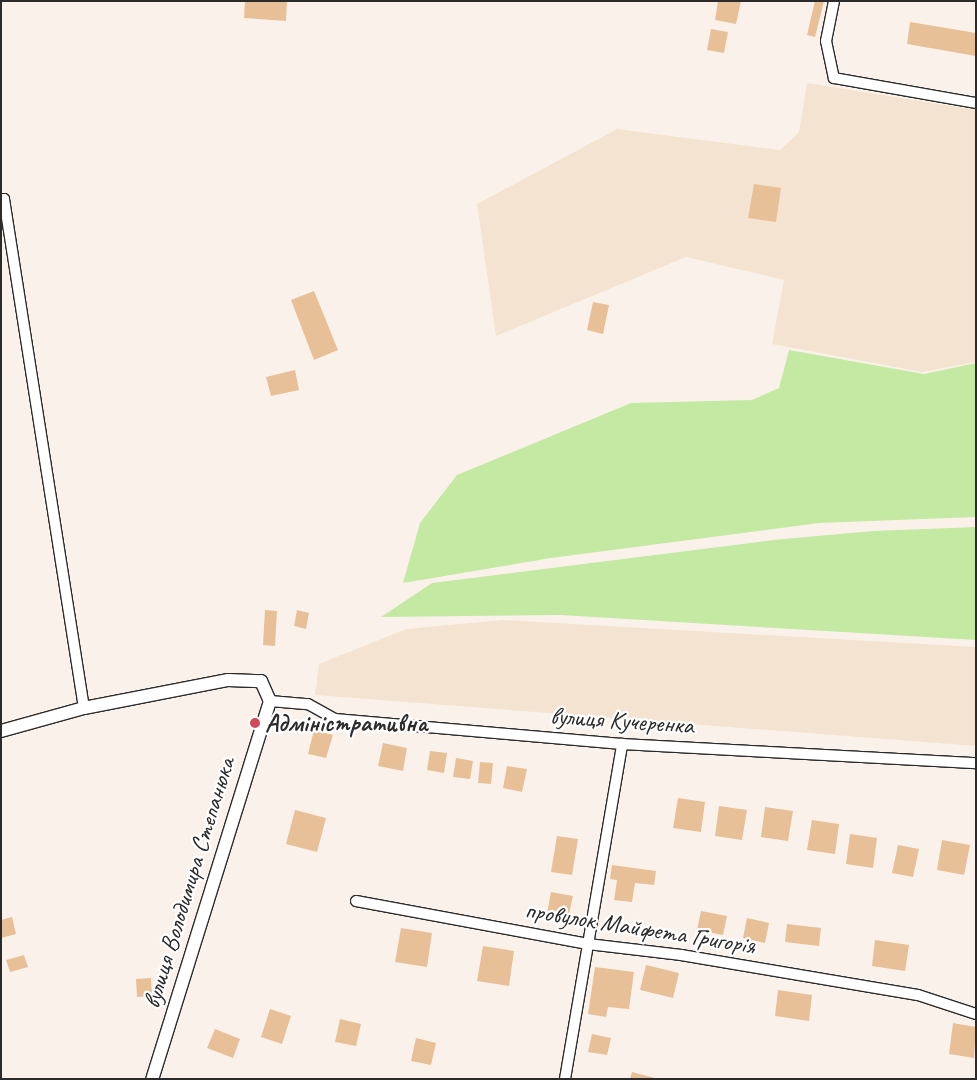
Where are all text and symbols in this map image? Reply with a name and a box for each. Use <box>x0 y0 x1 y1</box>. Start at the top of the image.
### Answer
street label: вулиця Кучеренка <box>549 701 695 741</box>
place label: Адміністративна <box>265 708 427 738</box>
marker: Адміністративна <box>249 717 261 729</box>
street label: вулиця Володимира Степанюка <box>137 754 241 1012</box>
street label: провулок Майфета Григорія <box>523 895 757 961</box>

